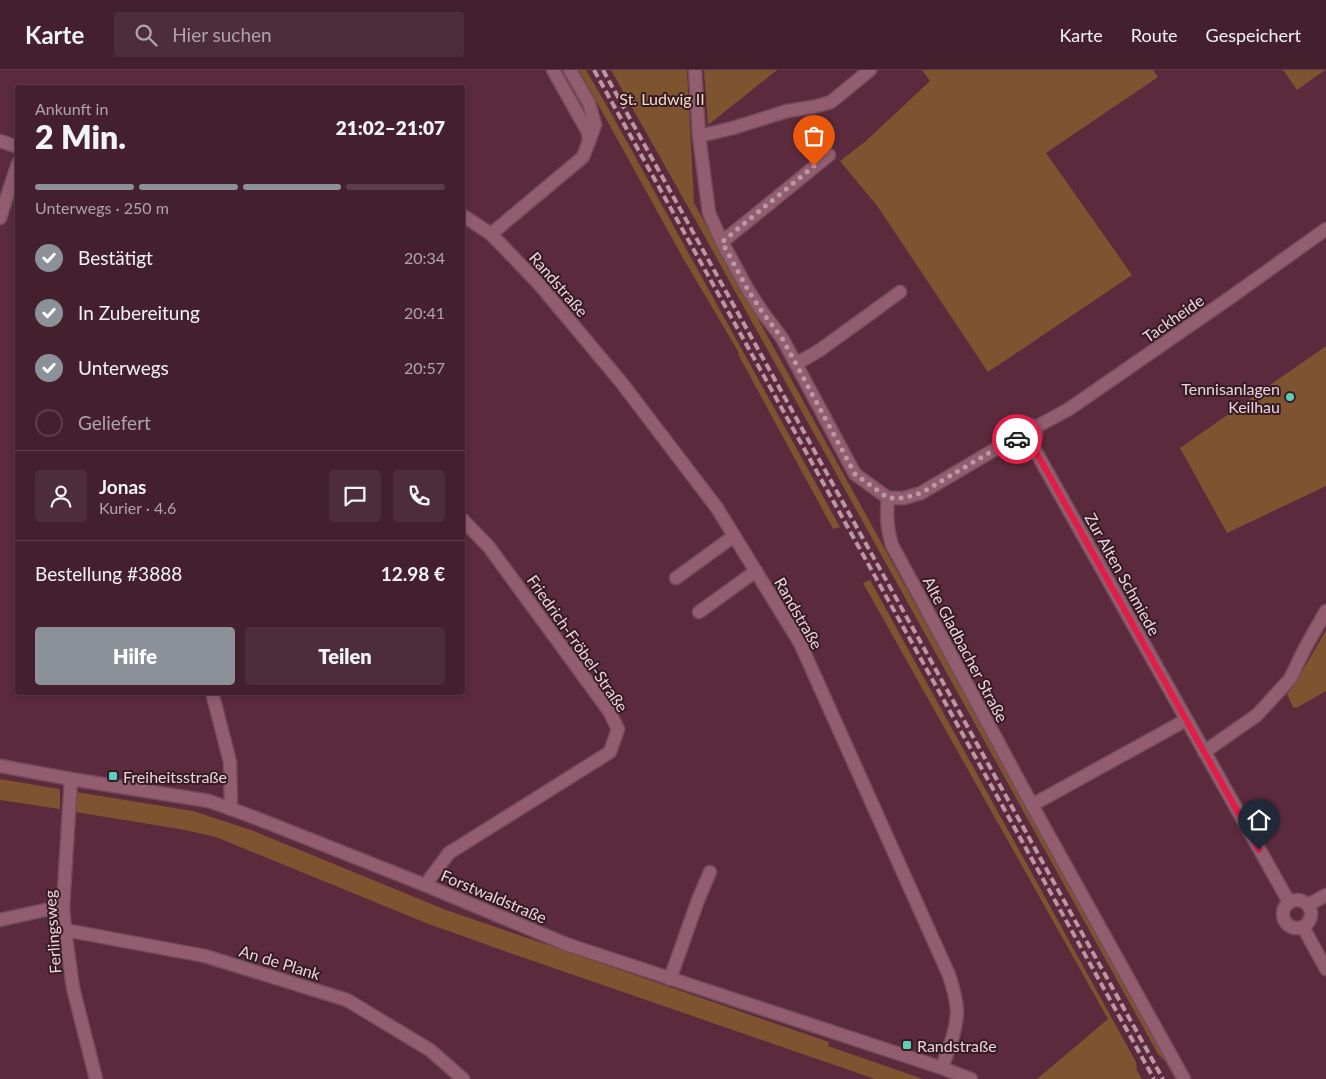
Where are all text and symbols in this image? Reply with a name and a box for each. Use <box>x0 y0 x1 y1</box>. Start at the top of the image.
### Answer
search box <box>114 12 464 57</box>
text: Karte <box>25 20 84 49</box>
icon: search <box>132 21 160 49</box>
text: Hier suchen <box>172 23 272 46</box>
text: Karte <box>1059 24 1103 46</box>
text: Route <box>1131 24 1178 46</box>
text: Gespeichert <box>1206 24 1301 46</box>
park label: St. Ludwig II <box>619 89 705 108</box>
text: Ankunft in <box>35 99 108 118</box>
pin <box>793 115 835 166</box>
text: 21:02–21:07 <box>336 116 445 139</box>
text: 2 Min. <box>35 117 126 156</box>
icon: bag <box>800 122 828 150</box>
text: Unterwegs · 250 m <box>35 198 169 217</box>
icon: check <box>35 244 63 272</box>
text: Bestätigt <box>78 246 153 269</box>
text: 20:34 <box>404 248 445 267</box>
street label: Randstraße <box>526 248 592 320</box>
street label: Tackheide <box>1139 290 1207 346</box>
icon: check <box>35 299 63 327</box>
text: In Zubereitung <box>78 301 200 324</box>
text: 20:41 <box>404 303 445 322</box>
icon: check <box>35 354 63 382</box>
text: Unterwegs <box>78 356 169 379</box>
text: 20:57 <box>404 358 445 377</box>
place label: Tennisanlagen Keilhau <box>1181 379 1280 416</box>
marker: Tennisanlagen Keilhau <box>1284 391 1296 403</box>
text: Geliefert <box>78 411 151 434</box>
courier <box>992 414 1042 464</box>
icon: car <box>1003 425 1031 453</box>
button: person <box>35 470 87 522</box>
button: chat <box>329 470 381 522</box>
button: phone <box>393 470 445 522</box>
text: Jonas <box>99 475 146 498</box>
text: Kurier · 4.6 <box>99 498 176 517</box>
street label: Zur Alten Schmiede <box>1081 509 1165 639</box>
text: Bestellung #3888 <box>35 562 182 585</box>
text: 12.98 € <box>381 562 445 585</box>
street label: Friedrich-Fröbel-Straße <box>523 571 633 715</box>
street label: Alte Gladbacher Straße <box>920 573 1012 725</box>
street label: Randstraße <box>771 574 827 652</box>
button: Hilfe <box>35 627 235 685</box>
button: Teilen <box>245 627 445 685</box>
place label: Freiheitsstraße <box>123 767 227 786</box>
marker: Freiheitsstraße <box>107 770 119 782</box>
pin <box>1238 799 1280 850</box>
icon: home <box>1245 806 1273 834</box>
street label: Forstwaldstraße <box>438 865 550 927</box>
street label: Ferlingsweg <box>40 890 64 974</box>
street label: An de Plank <box>237 941 324 984</box>
place label: Randstraße <box>917 1036 997 1055</box>
marker: Randstraße <box>901 1039 913 1051</box>

